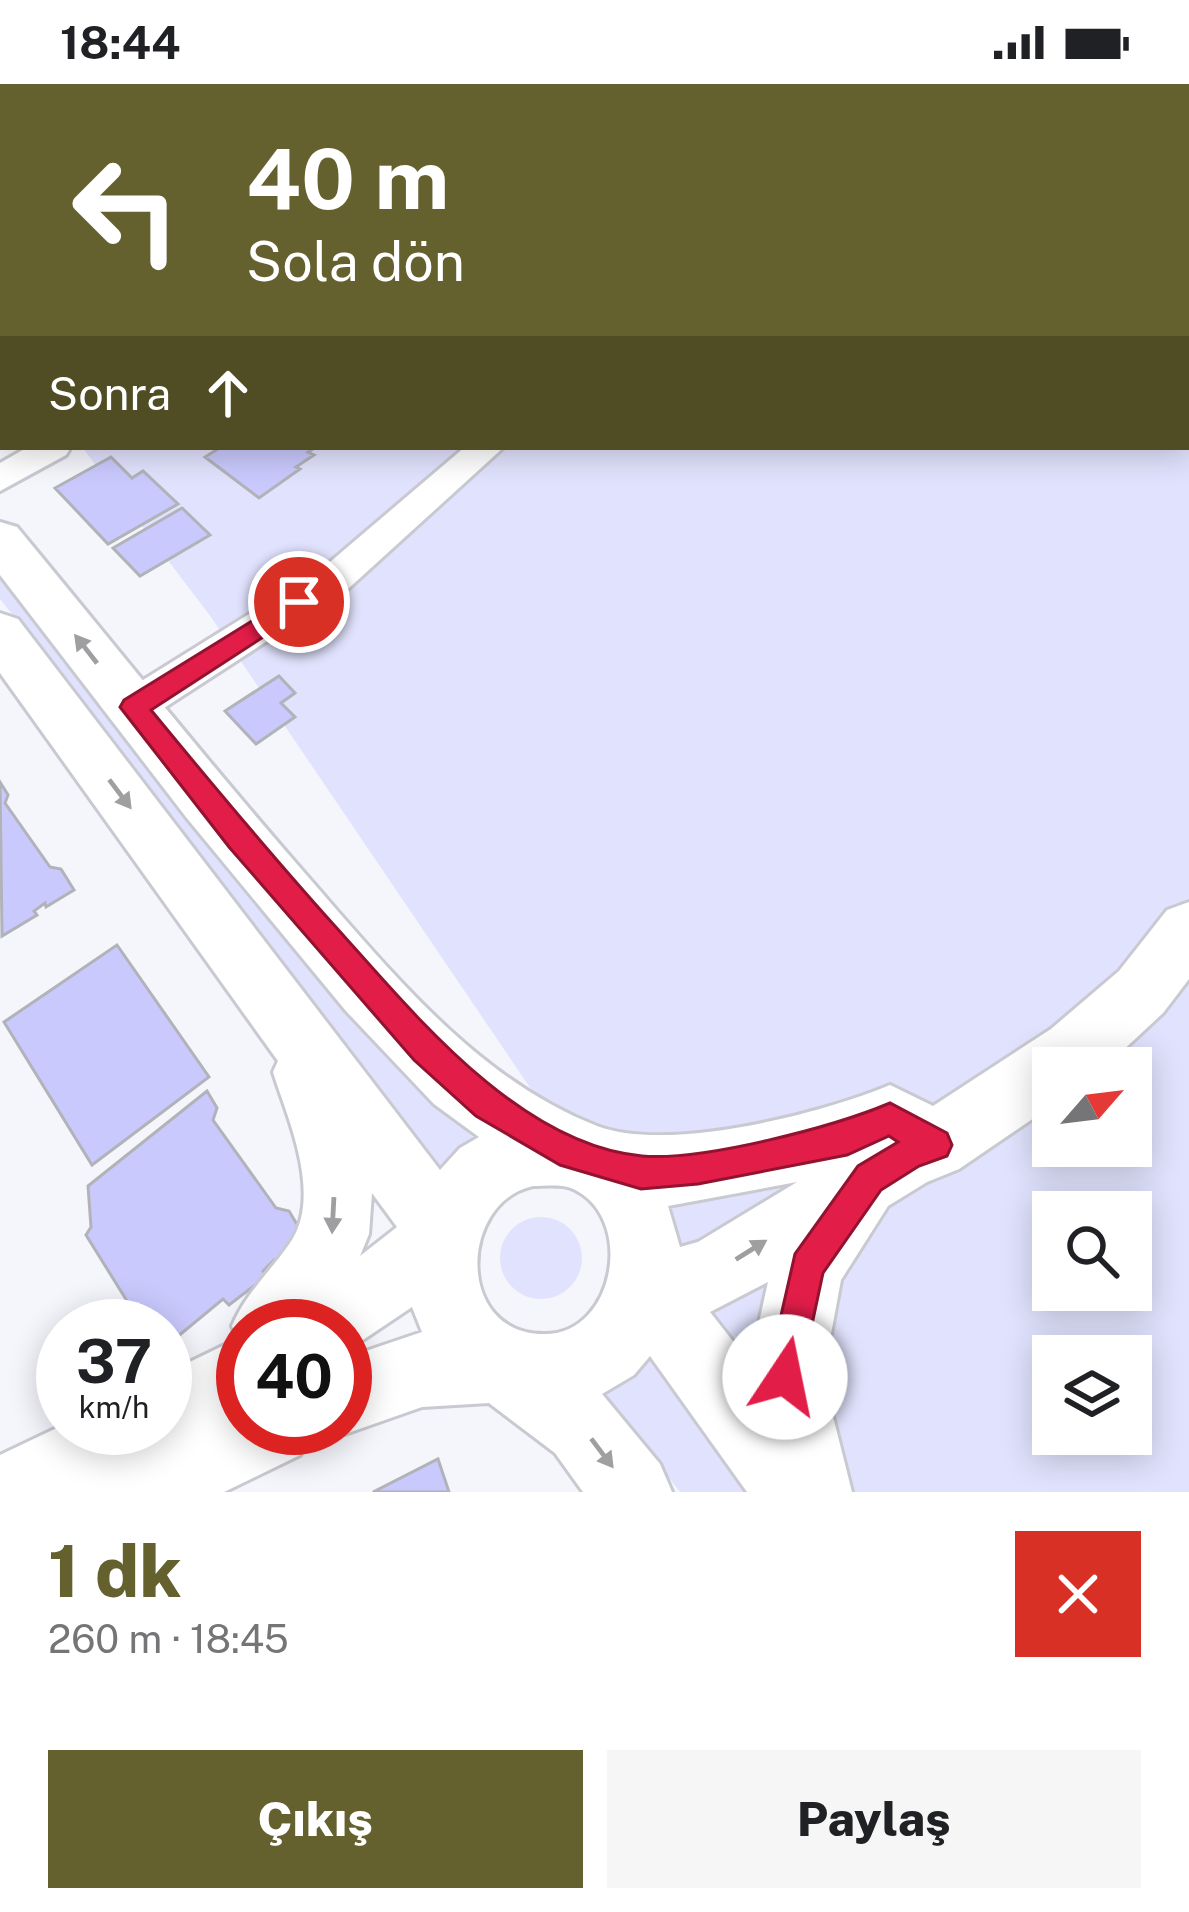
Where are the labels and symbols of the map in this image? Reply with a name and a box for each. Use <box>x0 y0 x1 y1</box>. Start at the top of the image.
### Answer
pin <box>248 551 350 653</box>
one-way arrow <box>74 633 99 664</box>
one-way arrow <box>108 778 132 809</box>
north arrow <box>1032 1047 1152 1167</box>
one-way arrow <box>323 1197 342 1235</box>
one-way arrow <box>734 1241 768 1262</box>
speed limit sign: 40 <box>216 1299 372 1455</box>
position arrow <box>722 1314 848 1440</box>
one-way arrow <box>590 1437 614 1469</box>

